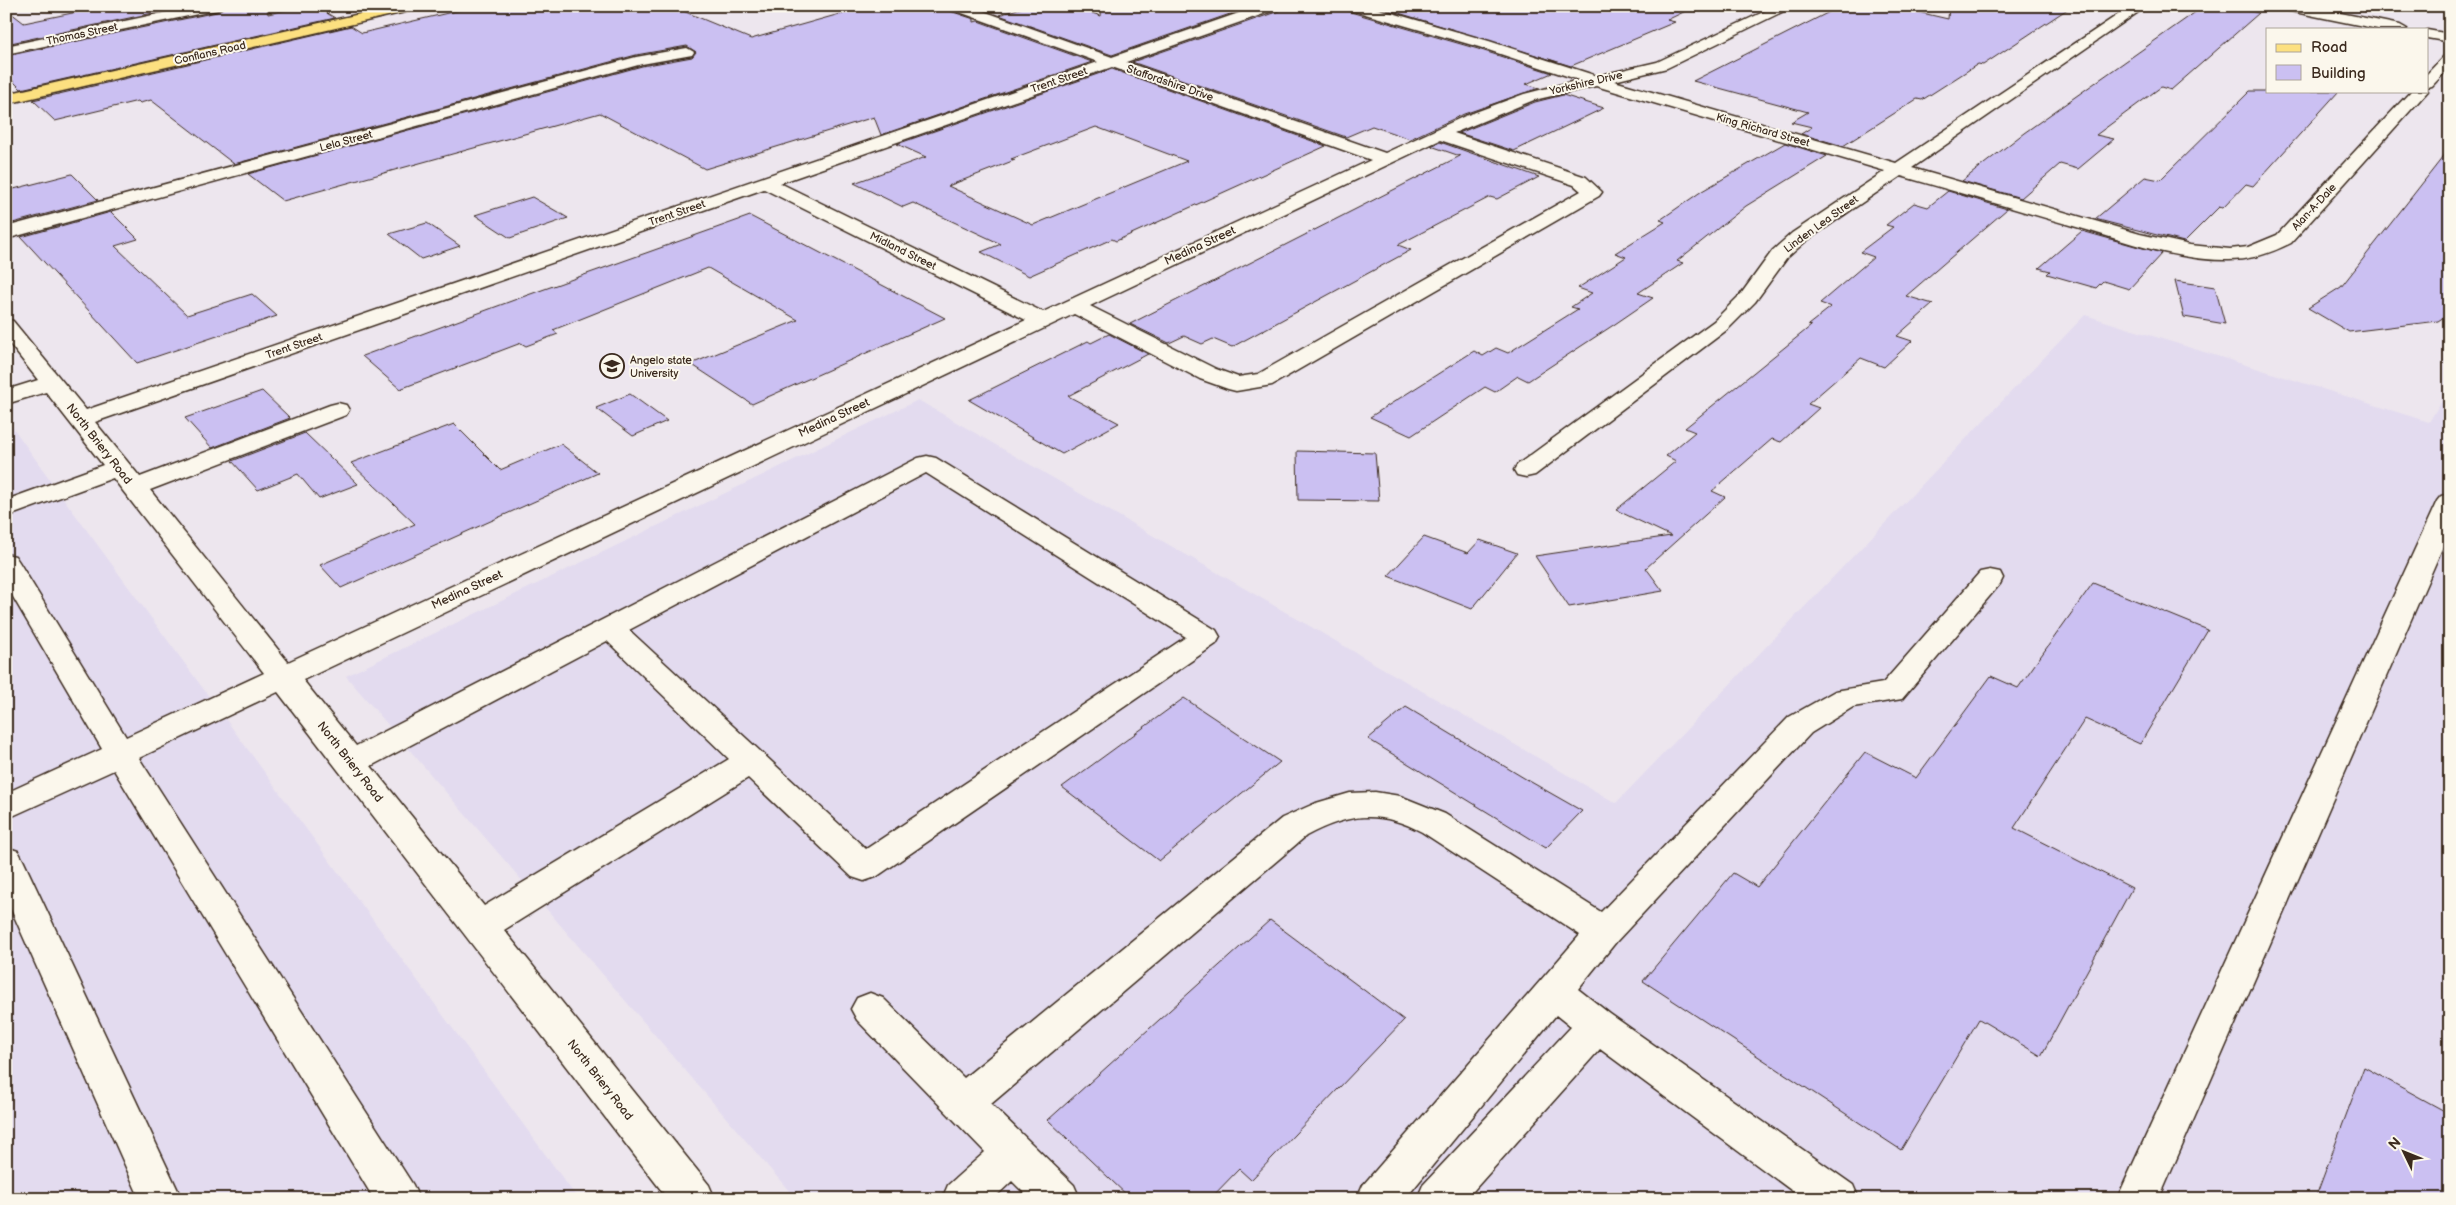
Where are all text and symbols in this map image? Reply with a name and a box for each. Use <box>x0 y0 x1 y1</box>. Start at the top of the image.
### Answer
street label: Thomas Street <box>45 20 119 48</box>
legend <box>2266 28 2428 92</box>
street label: Conflans Road <box>173 38 247 68</box>
text: Road <box>2311 38 2347 57</box>
street label: Staffordshire Drive <box>1125 62 1216 104</box>
street label: Trent Street <box>1029 64 1090 96</box>
text: Building <box>2311 64 2366 83</box>
street label: Yorkshire Drive <box>1547 68 1624 98</box>
street label: King Richard Street <box>1715 110 1812 150</box>
street label: Lela Street <box>318 128 374 154</box>
street label: Alan-A-Dale <box>2289 181 2339 233</box>
street label: Linden Lea Street <box>1781 192 1861 255</box>
street label: Trent Street <box>647 197 708 229</box>
street label: Medina Street <box>1162 223 1238 269</box>
street label: Midland Street <box>868 229 939 273</box>
street label: Trent Street <box>264 330 325 362</box>
school or university icon: Angelo state University <box>599 353 625 379</box>
place label: Angelo state University <box>630 354 692 380</box>
street label: Medina Street <box>796 395 872 441</box>
street label: North Briery Road <box>63 401 135 487</box>
street label: Medina Street <box>429 567 505 613</box>
street label: North Briery Road <box>314 719 386 805</box>
street label: North Briery Road <box>564 1037 636 1123</box>
north arrow <box>2378 1128 2428 1178</box>
text: N <box>2385 1134 2405 1153</box>

